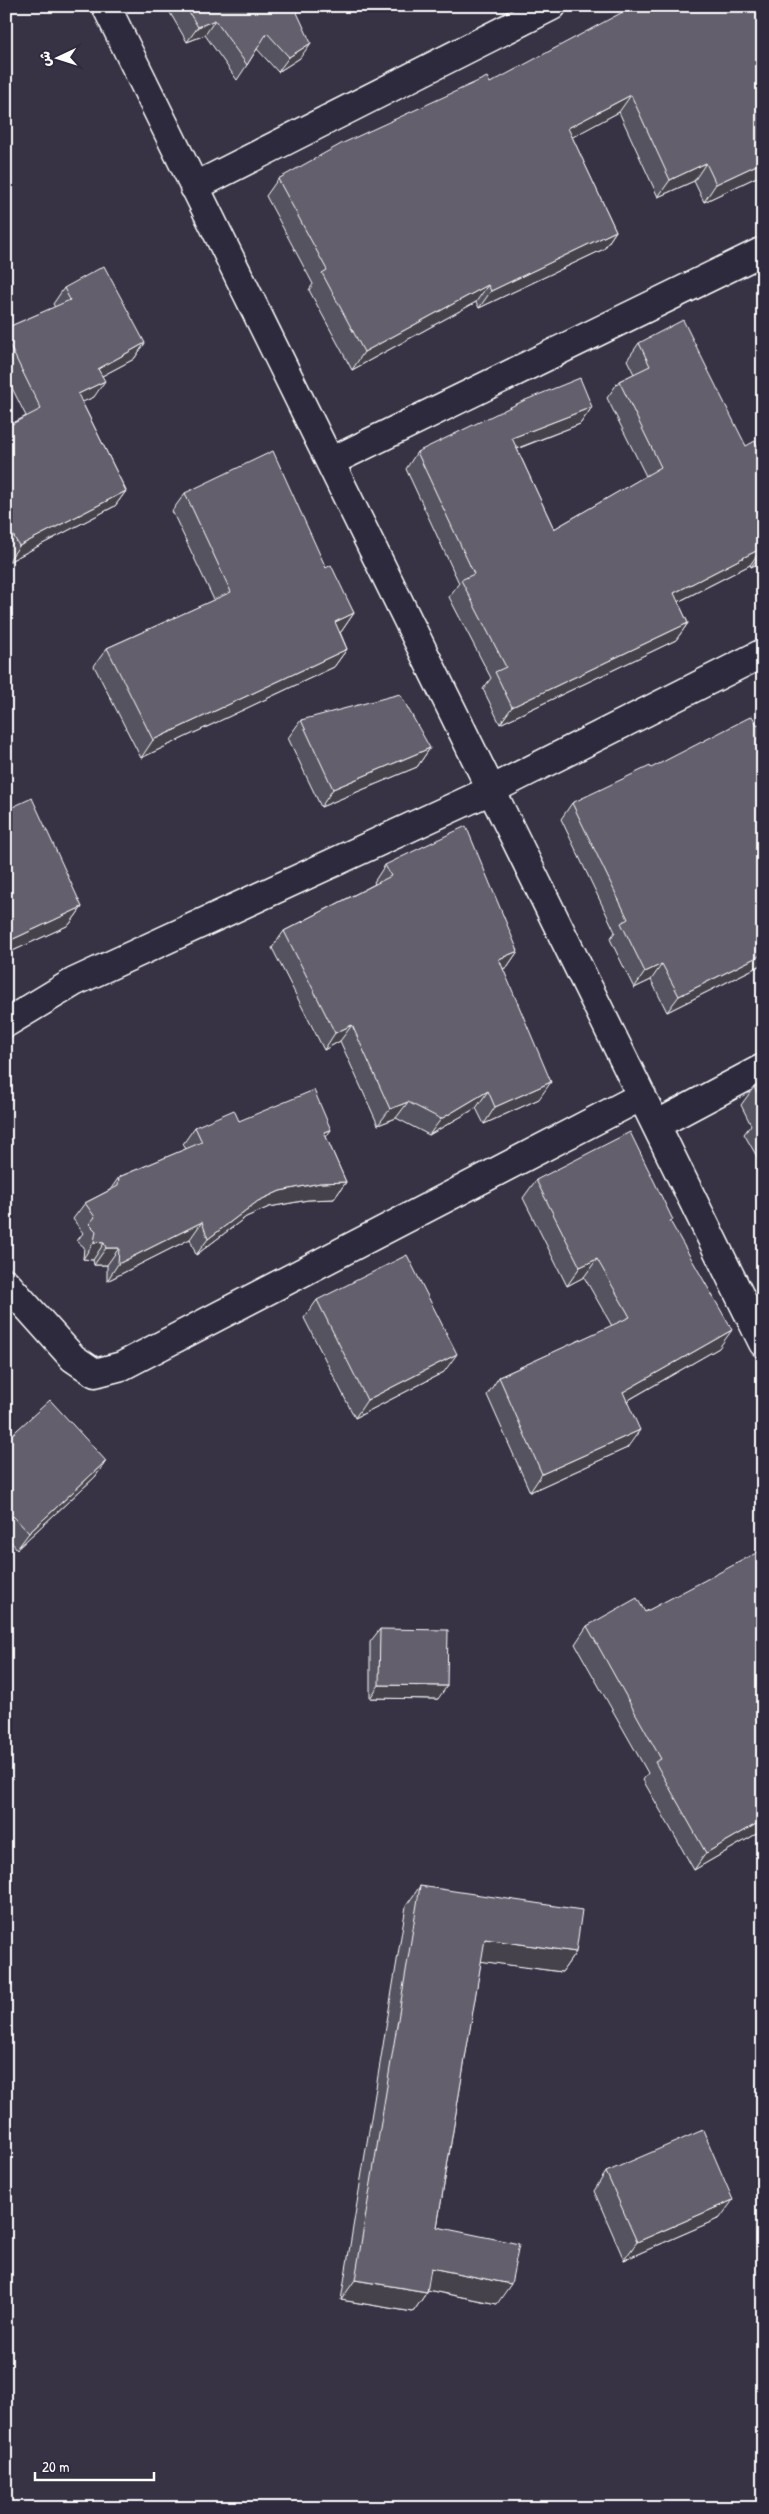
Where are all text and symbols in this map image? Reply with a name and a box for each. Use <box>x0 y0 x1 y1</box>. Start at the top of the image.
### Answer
north arrow <box>32 32 82 82</box>
text: ش <box>35 51 55 67</box>
scale bar <box>35 2449 154 2481</box>
text: 20 m <box>42 2456 69 2477</box>

